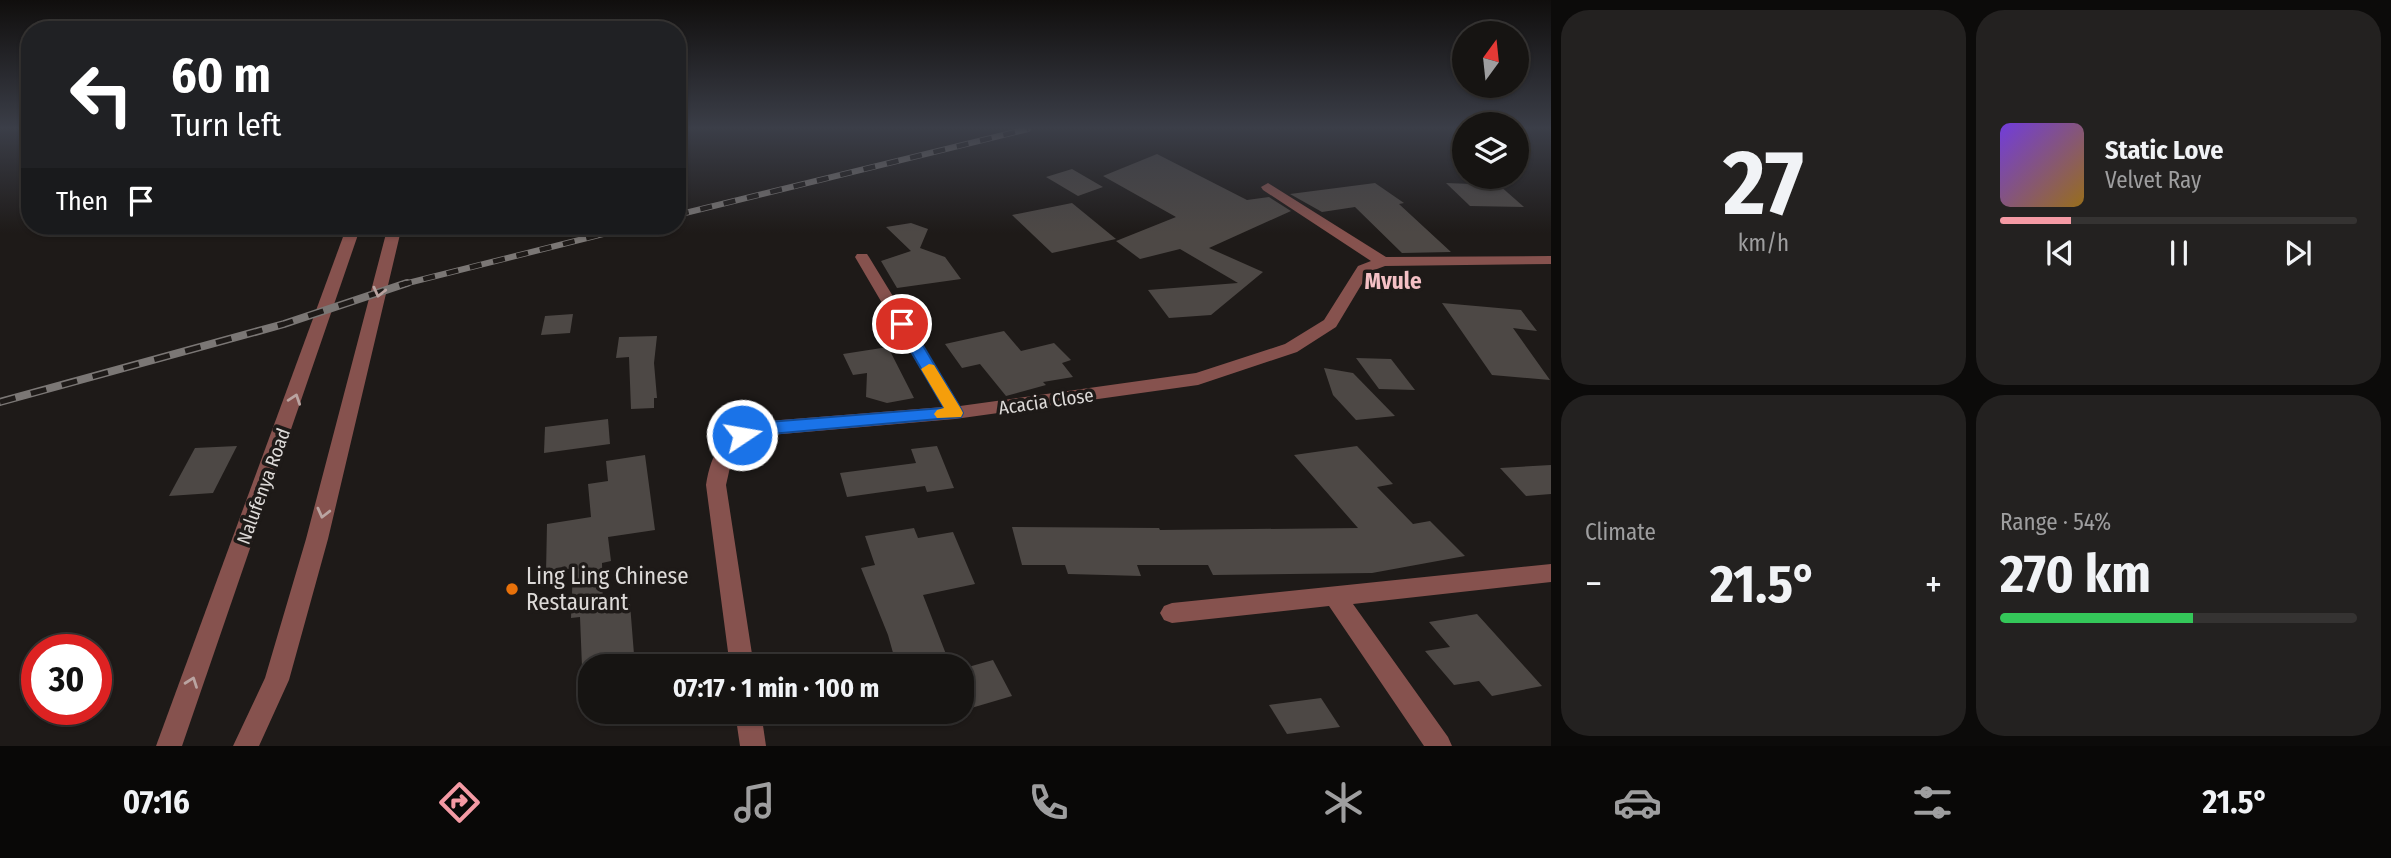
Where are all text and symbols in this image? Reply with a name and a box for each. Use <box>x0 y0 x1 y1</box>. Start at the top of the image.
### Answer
north arrow <box>1452 21 1530 98</box>
map controls <box>1452 21 1529 189</box>
text: 60 m <box>171 46 271 105</box>
icon: left <box>56 49 147 140</box>
text: Turn left <box>171 106 281 144</box>
button: layers <box>1452 112 1529 189</box>
text: 27 <box>1723 129 1804 238</box>
text: Static Love <box>2105 135 2223 166</box>
text: Velvet Ray <box>2105 166 2201 194</box>
icon: arrive <box>122 182 160 220</box>
text: Then <box>56 186 108 217</box>
text: km/h <box>1738 229 1789 257</box>
icon: previous <box>2041 234 2079 272</box>
icon: pause <box>2160 234 2198 272</box>
icon: next <box>2279 234 2317 272</box>
district label: Mvule <box>1364 267 1422 295</box>
one-way arrow <box>373 286 387 298</box>
pin <box>872 294 932 354</box>
icon: arrive <box>883 305 921 343</box>
street label: Acacia Close <box>997 383 1095 420</box>
one-way arrow <box>287 393 301 405</box>
position arrow <box>705 398 779 472</box>
street label: Nalufenya Road <box>232 425 295 547</box>
one-way arrow <box>317 506 331 518</box>
text: Range · 54% <box>2000 508 2111 536</box>
text: Climate <box>1585 518 1656 546</box>
text: 270 km <box>2000 543 2151 606</box>
text: 21.5° <box>1710 553 1817 616</box>
text: − <box>1585 561 1602 607</box>
text: + <box>1925 561 1942 607</box>
place label: Ling Ling Chinese Restaurant <box>526 562 689 616</box>
marker: Ling Ling Chinese Restaurant <box>504 581 520 597</box>
speed limit sign: 30 <box>21 634 112 725</box>
text: 07:17 · 1 min · 100 m <box>673 673 879 704</box>
one-way arrow <box>184 676 198 688</box>
icon: directions <box>435 778 484 827</box>
icon: music <box>730 778 779 827</box>
icon: phone <box>1024 778 1073 827</box>
icon: climate <box>1319 778 1368 827</box>
icon: car <box>1613 778 1662 827</box>
icon: filters <box>1908 778 1957 827</box>
text: 07:16 <box>123 783 190 821</box>
text: 21.5° <box>2202 783 2268 821</box>

